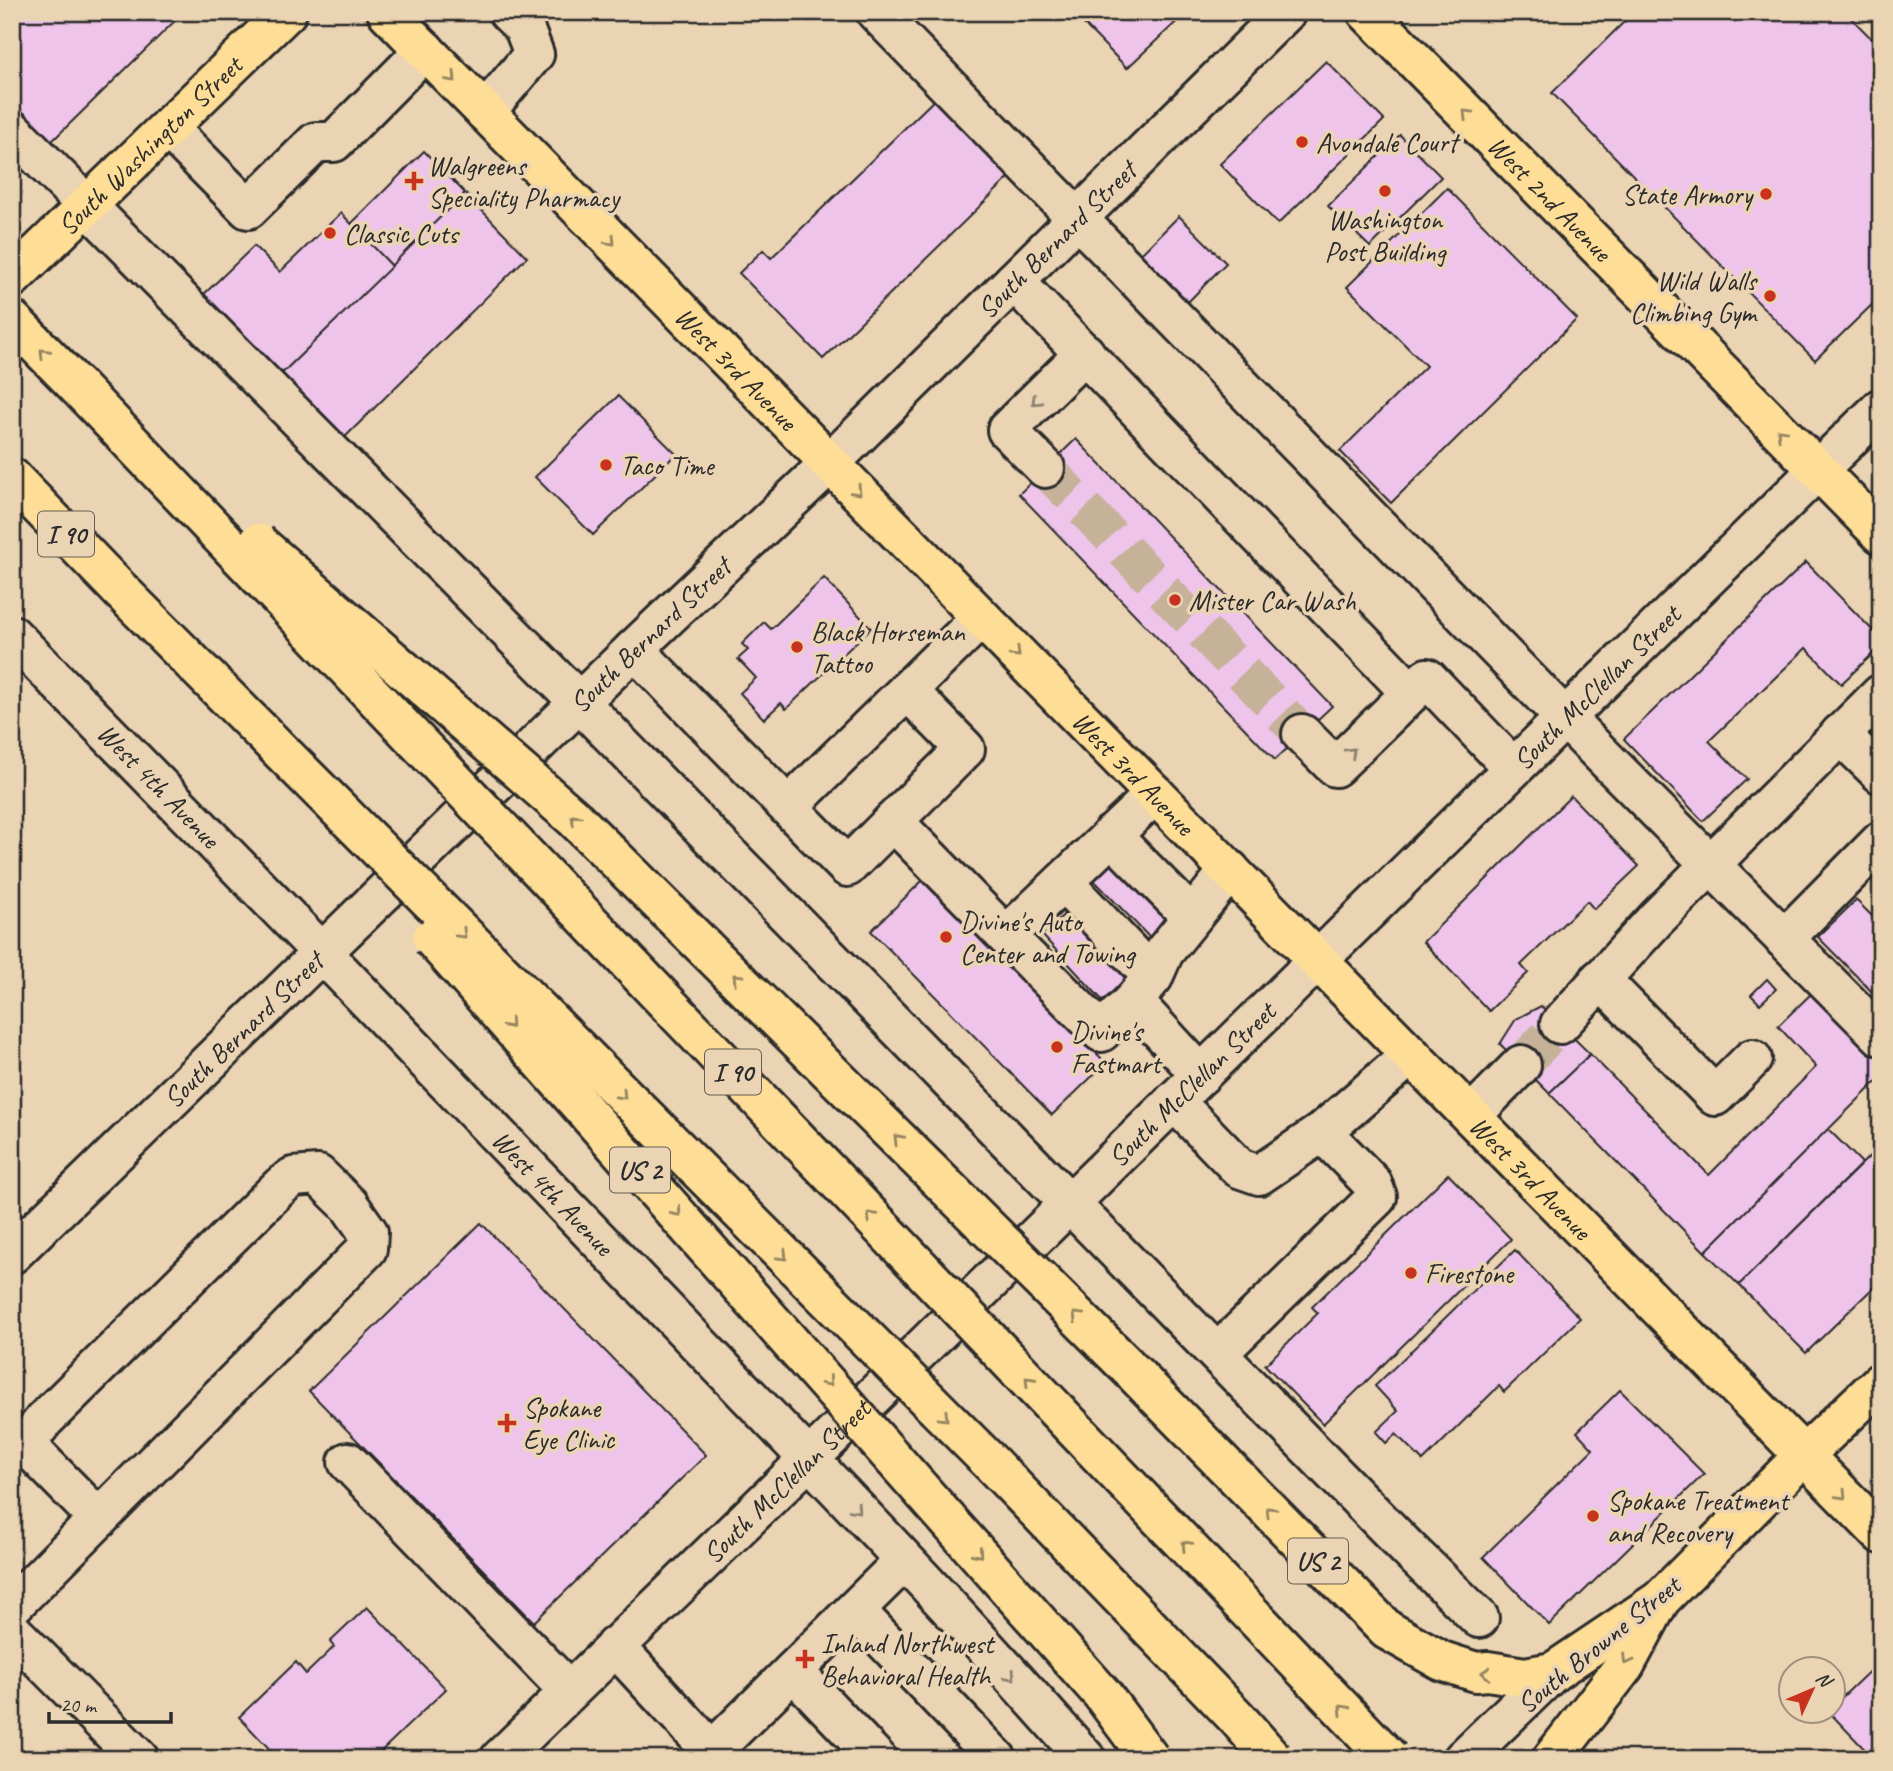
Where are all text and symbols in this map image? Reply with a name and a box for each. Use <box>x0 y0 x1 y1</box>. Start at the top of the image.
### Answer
street label: South Washington Street <box>50 46 251 243</box>
one-way arrow <box>444 70 457 83</box>
one-way arrow <box>1463 109 1476 122</box>
place label: Avondale Court <box>1316 125 1461 160</box>
street label: West 2nd Avenue <box>1480 128 1621 270</box>
marker: Avondale Court <box>1294 134 1310 150</box>
place label: Walgreens Speciality Pharmacy <box>428 148 621 215</box>
street label: South Bernard Street <box>970 151 1146 326</box>
marker: Walgreens Speciality Pharmacy <box>406 173 422 189</box>
place label: State Armory <box>1622 177 1754 212</box>
marker: Washington Post Building <box>1377 183 1393 199</box>
marker: State Armory <box>1758 186 1774 202</box>
place label: Washington Post Building <box>1324 202 1448 269</box>
place label: Classic Cuts <box>344 216 460 251</box>
marker: Classic Cuts <box>322 225 338 241</box>
one-way arrow <box>603 233 616 246</box>
place label: Wild Walls Climbing Gym <box>1630 263 1758 330</box>
marker: Wild Walls Climbing Gym <box>1762 288 1778 304</box>
street label: West 3rd Avenue <box>668 299 806 439</box>
one-way arrow <box>40 348 53 361</box>
one-way arrow <box>1032 393 1045 406</box>
one-way arrow <box>1777 428 1790 441</box>
place label: Taco Time <box>620 448 715 483</box>
marker: Taco Time <box>598 457 614 473</box>
one-way arrow <box>848 482 861 495</box>
road number: I 90 <box>38 512 94 556</box>
street label: South Bernard Street <box>562 547 741 720</box>
place label: Mister Car Wash <box>1189 583 1356 618</box>
marker: Mister Car Wash <box>1167 592 1183 608</box>
street label: South McClellan Street <box>1505 596 1690 777</box>
place label: Black Horseman Tattoo <box>811 614 966 681</box>
marker: Black Horseman Tattoo <box>789 639 805 655</box>
one-way arrow <box>1007 645 1020 658</box>
street label: West 3rd Avenue <box>1065 704 1203 844</box>
street label: West 4th Avenue <box>90 716 229 857</box>
one-way arrow <box>1343 747 1356 760</box>
one-way arrow <box>570 814 583 827</box>
place label: Divine's Auto Center and Towing <box>960 904 1137 971</box>
one-way arrow <box>454 925 467 938</box>
marker: Divine's Auto Center and Towing <box>938 929 954 945</box>
street label: South Bernard Street <box>156 942 333 1116</box>
one-way arrow <box>732 974 745 987</box>
street label: South McClellan Street <box>1100 993 1285 1174</box>
place label: Divine's Fastmart <box>1071 1014 1163 1081</box>
one-way arrow <box>501 1016 513 1029</box>
marker: Divine's Fastmart <box>1049 1039 1065 1055</box>
road number: I 90 <box>705 1050 761 1094</box>
one-way arrow <box>614 1087 627 1100</box>
street label: West 3rd Avenue <box>1462 1108 1601 1249</box>
street label: West 4th Avenue <box>484 1123 623 1264</box>
one-way arrow <box>893 1134 906 1147</box>
road number: US 2 <box>610 1148 670 1192</box>
one-way arrow <box>669 1204 681 1217</box>
one-way arrow <box>867 1211 880 1224</box>
one-way arrow <box>775 1248 787 1260</box>
place label: Firestone <box>1425 1256 1515 1291</box>
marker: Firestone <box>1403 1265 1419 1281</box>
one-way arrow <box>1072 1312 1085 1325</box>
one-way arrow <box>819 1374 832 1387</box>
one-way arrow <box>1024 1376 1037 1389</box>
place label: Spokane Eye Clinic <box>523 1390 616 1457</box>
street label: South McClellan Street <box>695 1390 880 1571</box>
one-way arrow <box>936 1408 949 1421</box>
marker: Spokane Eye Clinic <box>497 1413 517 1433</box>
place label: Spokane Treatment and Recovery <box>1607 1483 1791 1550</box>
one-way arrow <box>1834 1487 1846 1499</box>
one-way arrow <box>847 1501 860 1514</box>
one-way arrow <box>1265 1506 1278 1519</box>
marker: Spokane Treatment and Recovery <box>1585 1508 1601 1524</box>
road number: US 2 <box>1288 1538 1348 1584</box>
one-way arrow <box>1181 1540 1194 1553</box>
one-way arrow <box>970 1545 982 1558</box>
street label: South Browne Street <box>1510 1566 1689 1721</box>
place label: Inland Northwest Behavioral Health <box>821 1626 996 1693</box>
marker: Inland Northwest Behavioral Health <box>795 1649 815 1669</box>
one-way arrow <box>1623 1653 1636 1666</box>
north arrow <box>1778 1656 1848 1726</box>
one-way arrow <box>1480 1665 1491 1680</box>
text: N <box>1811 1666 1838 1694</box>
one-way arrow <box>1003 1667 1015 1680</box>
scale bar <box>49 1680 172 1724</box>
text: 20 m <box>60 1692 98 1718</box>
one-way arrow <box>1339 1705 1352 1718</box>

